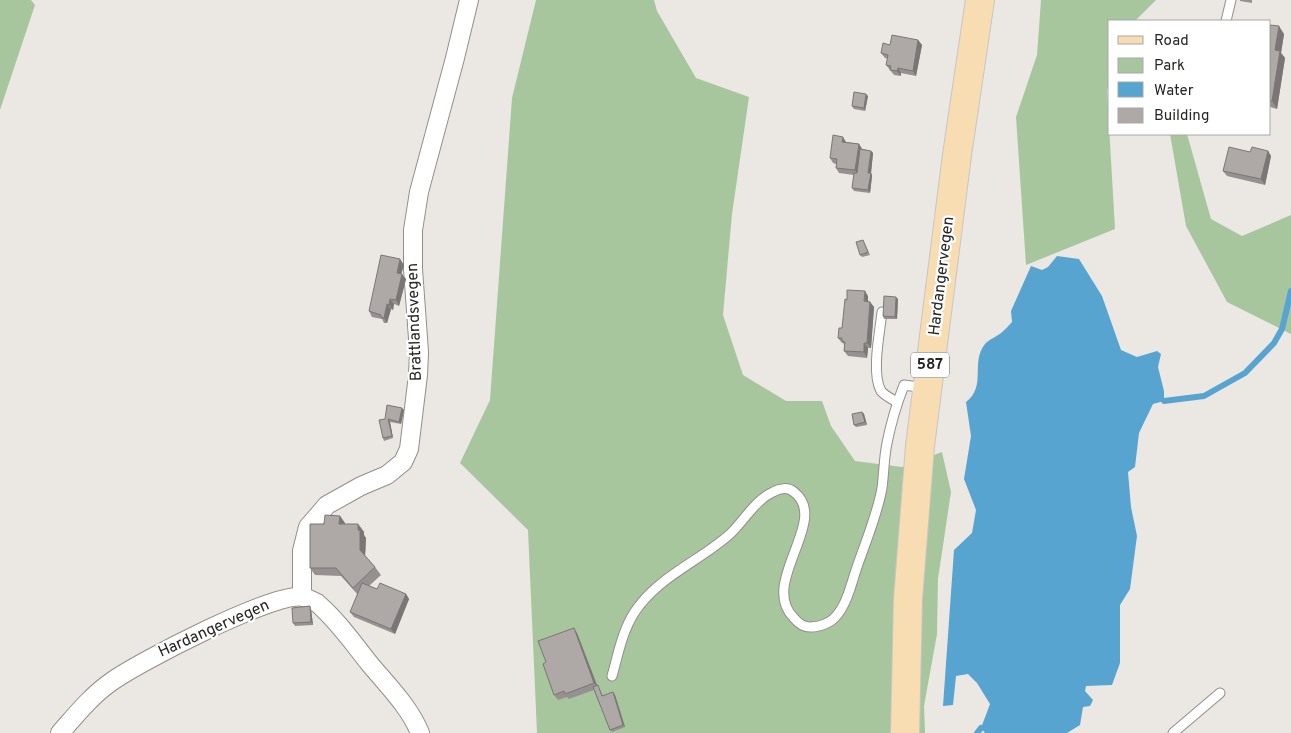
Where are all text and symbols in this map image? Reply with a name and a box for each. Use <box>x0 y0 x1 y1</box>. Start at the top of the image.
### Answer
legend <box>1108 20 1271 135</box>
text: Road <box>1154 32 1189 51</box>
text: Park <box>1154 57 1185 76</box>
text: Water <box>1154 82 1194 101</box>
text: Building <box>1154 107 1209 126</box>
street label: Hardangervegen <box>925 215 959 337</box>
street label: Brattlandsvegen <box>403 263 427 381</box>
road number: 587 <box>911 352 949 378</box>
street label: Hardangervegen <box>155 595 273 663</box>

